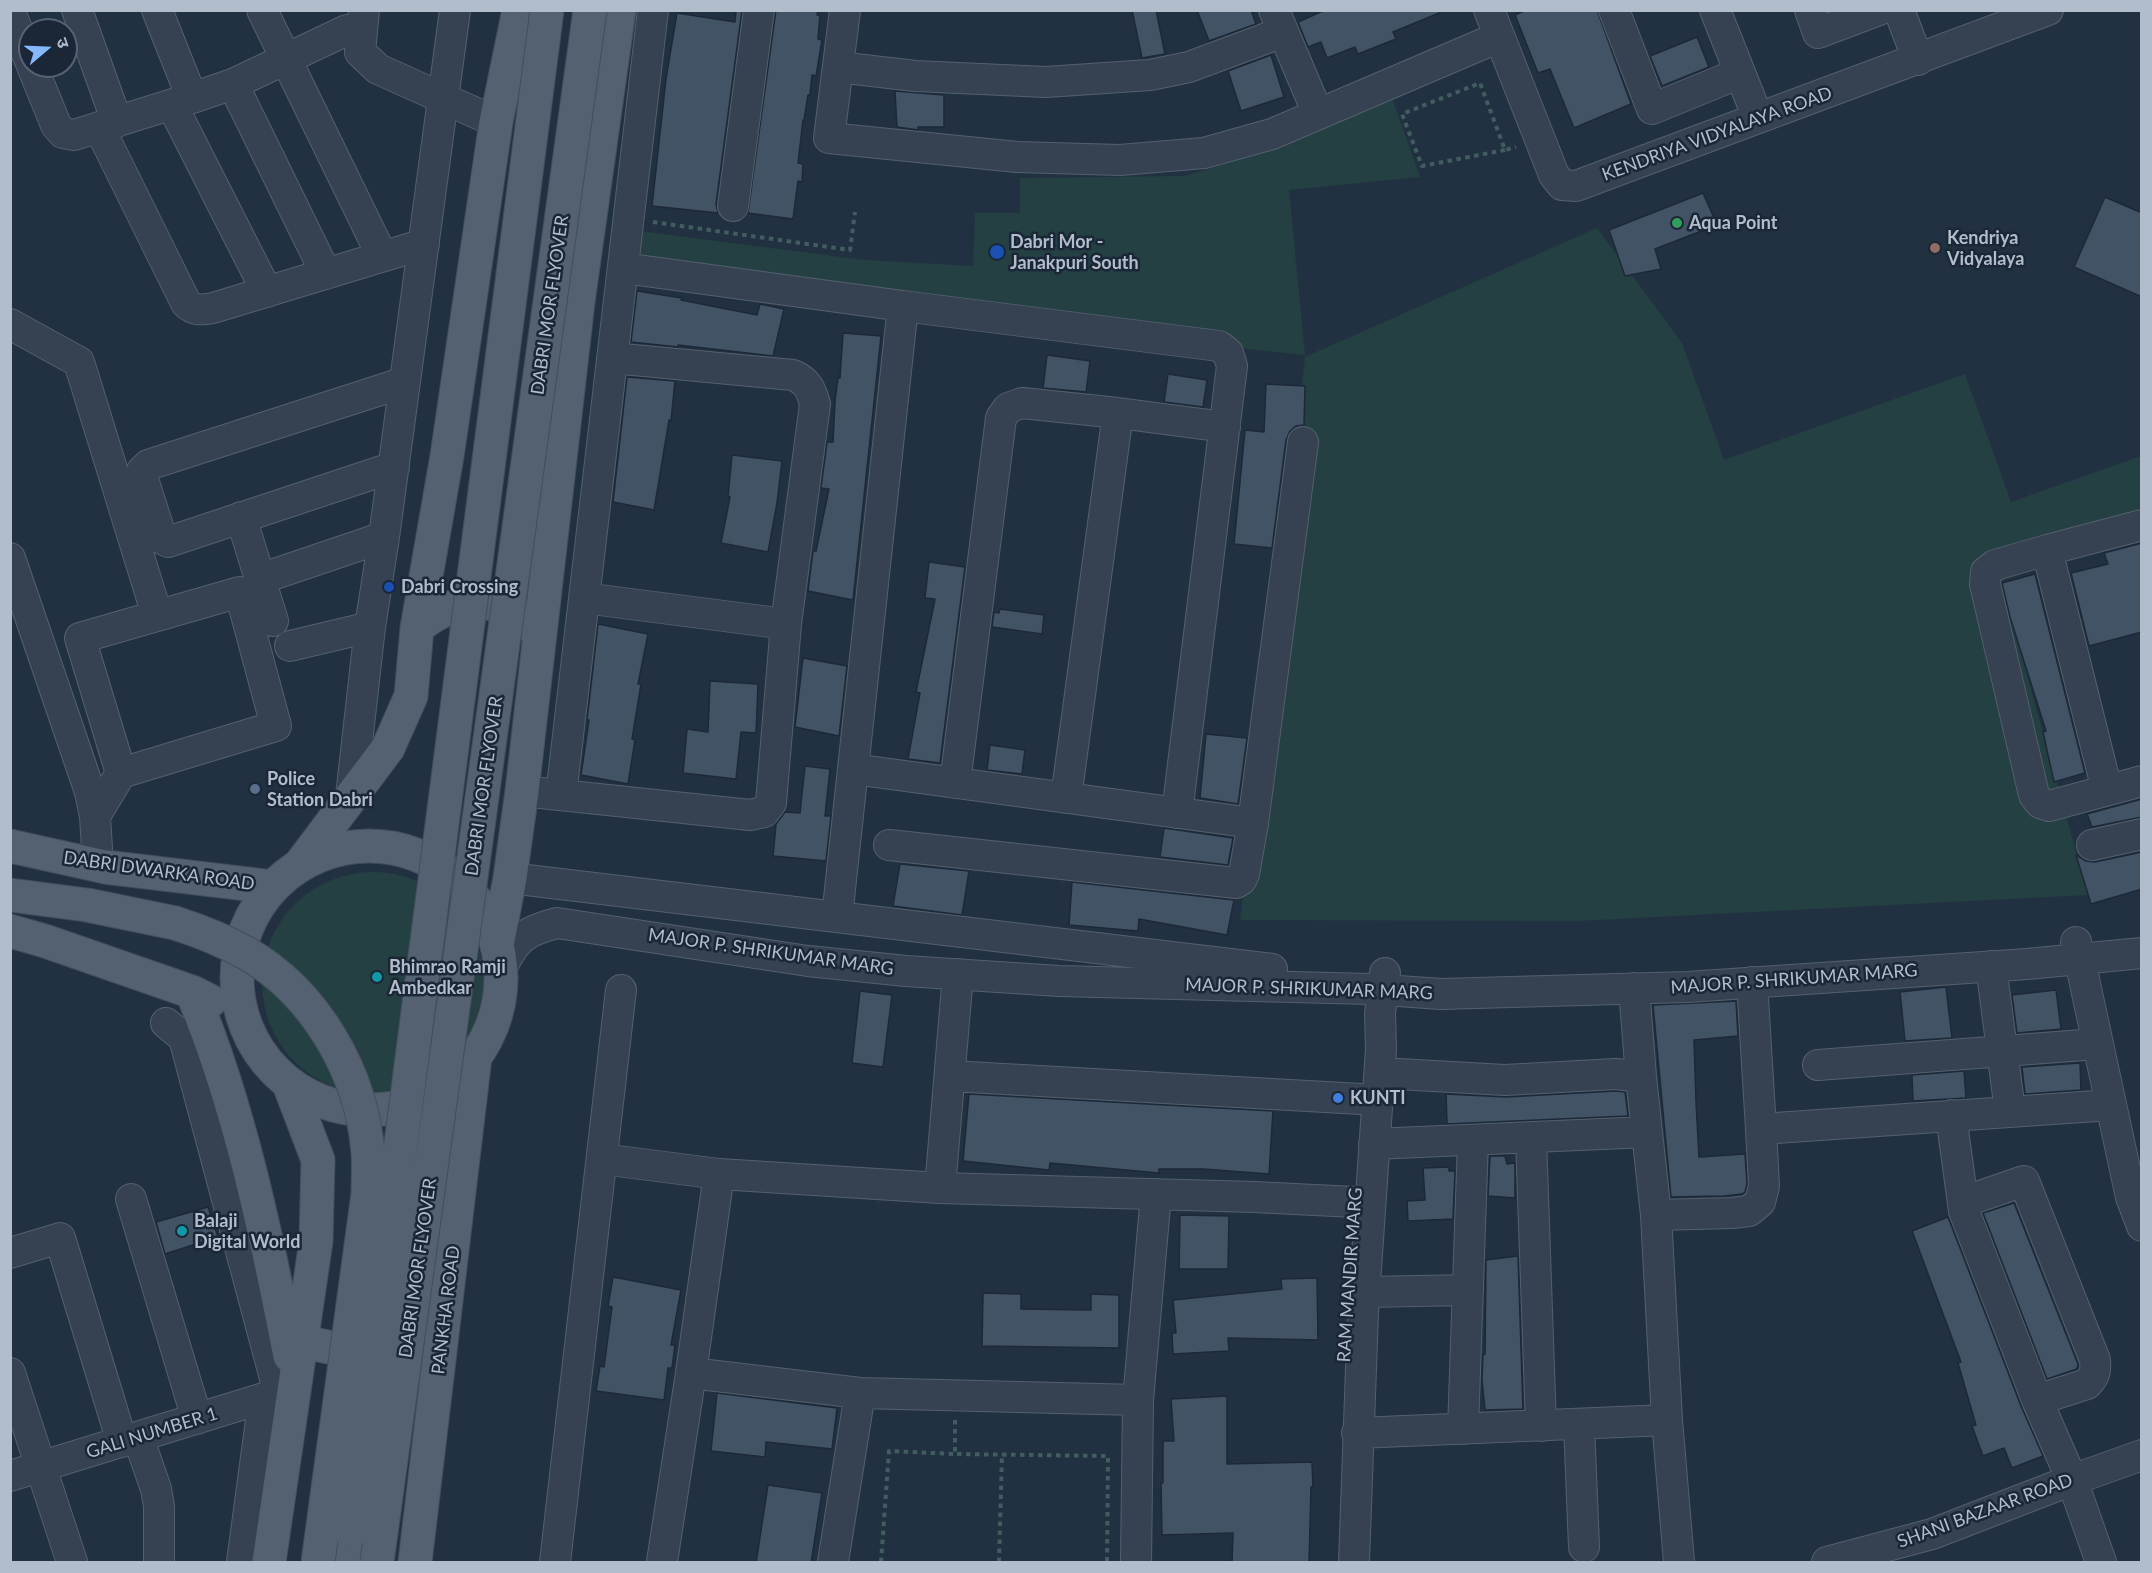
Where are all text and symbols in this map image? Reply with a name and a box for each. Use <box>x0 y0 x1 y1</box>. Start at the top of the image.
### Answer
north arrow <box>18 18 78 78</box>
text: उ <box>53 35 74 50</box>
street label: KENDRIYA VIDYALAYA ROAD <box>1599 82 1835 186</box>
place label: Aqua Point <box>1689 212 1778 234</box>
street label: DABRI MOR FLYOVER <box>527 214 573 396</box>
marker: Aqua Point <box>1670 216 1684 230</box>
place label: Kendriya Vidyalaya <box>1947 227 2024 270</box>
place label: Dabri Mor - Janakpuri South <box>1010 231 1139 274</box>
marker: Kendriya Vidyalaya <box>1928 241 1942 255</box>
marker: Dabri Mor - Janakpuri South <box>988 243 1006 261</box>
place label: Dabri Crossing <box>401 576 518 598</box>
marker: Dabri Crossing <box>382 580 396 594</box>
street label: DABRI MOR FLYOVER <box>461 695 507 877</box>
place label: Police Station Dabri <box>267 768 373 810</box>
marker: Police Station Dabri <box>248 782 262 796</box>
street label: DABRI DWARKA ROAD <box>62 847 256 895</box>
street label: MAJOR P. SHRIKUMAR MARG <box>647 924 895 980</box>
place label: Bhimrao Ramji Ambedkar <box>389 956 506 998</box>
street label: MAJOR P. SHRIKUMAR MARG <box>1670 960 1918 998</box>
marker: Bhimrao Ramji Ambedkar <box>370 970 384 984</box>
street label: MAJOR P. SHRIKUMAR MARG <box>1185 974 1433 1004</box>
place label: KUNTI <box>1350 1087 1406 1109</box>
marker: KUNTI <box>1331 1091 1345 1105</box>
street label: DABRI MOR FLYOVER <box>395 1177 441 1359</box>
street label: RAM MANDIR MARG <box>1333 1187 1367 1363</box>
place label: Balaji Digital World <box>194 1210 300 1252</box>
marker: Balaji Digital World <box>175 1224 189 1238</box>
street label: PANKHA ROAD <box>427 1244 465 1376</box>
street label: GALI NUMBER 1 <box>84 1403 220 1463</box>
street label: SHANI BAZAAR ROAD <box>1894 1469 2076 1553</box>

